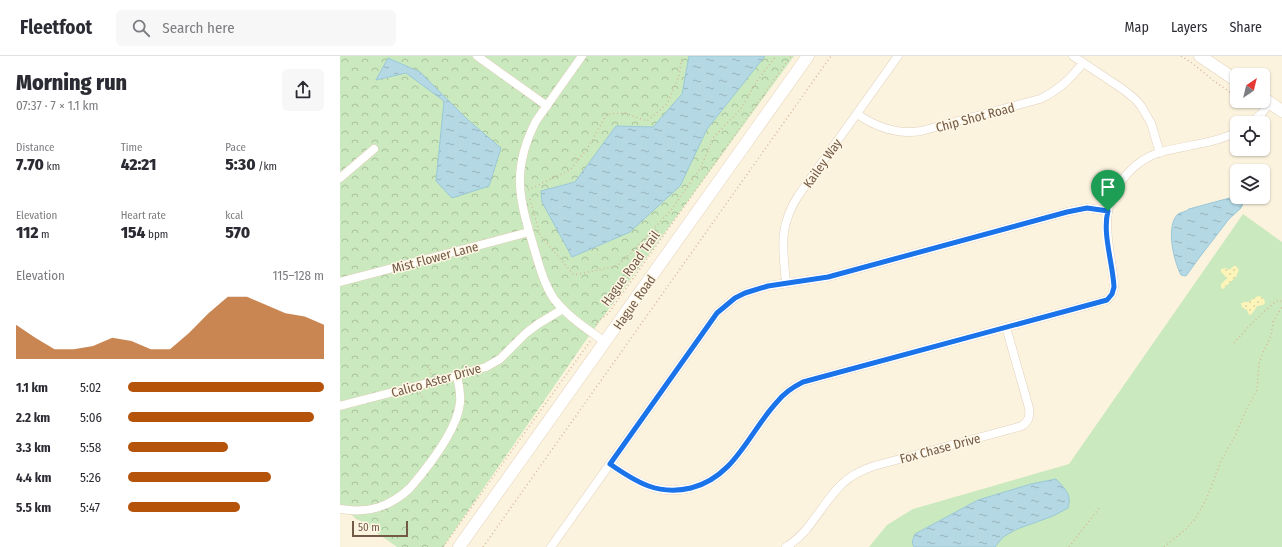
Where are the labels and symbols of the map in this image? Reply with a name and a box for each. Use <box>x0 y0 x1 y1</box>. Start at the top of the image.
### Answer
north arrow <box>1230 68 1270 108</box>
street label: Chip Shot Road <box>934 100 1016 135</box>
street label: Kailey Way <box>800 136 845 191</box>
pin <box>1091 170 1125 211</box>
street label: Hague Road Trail <box>597 227 663 309</box>
street label: Mist Flower Lane <box>390 239 480 276</box>
street label: Hague Road <box>609 272 659 332</box>
street label: Calico Aster Drive <box>390 361 483 400</box>
street label: Fox Chase Drive <box>898 431 982 466</box>
scale bar <box>352 519 408 538</box>

